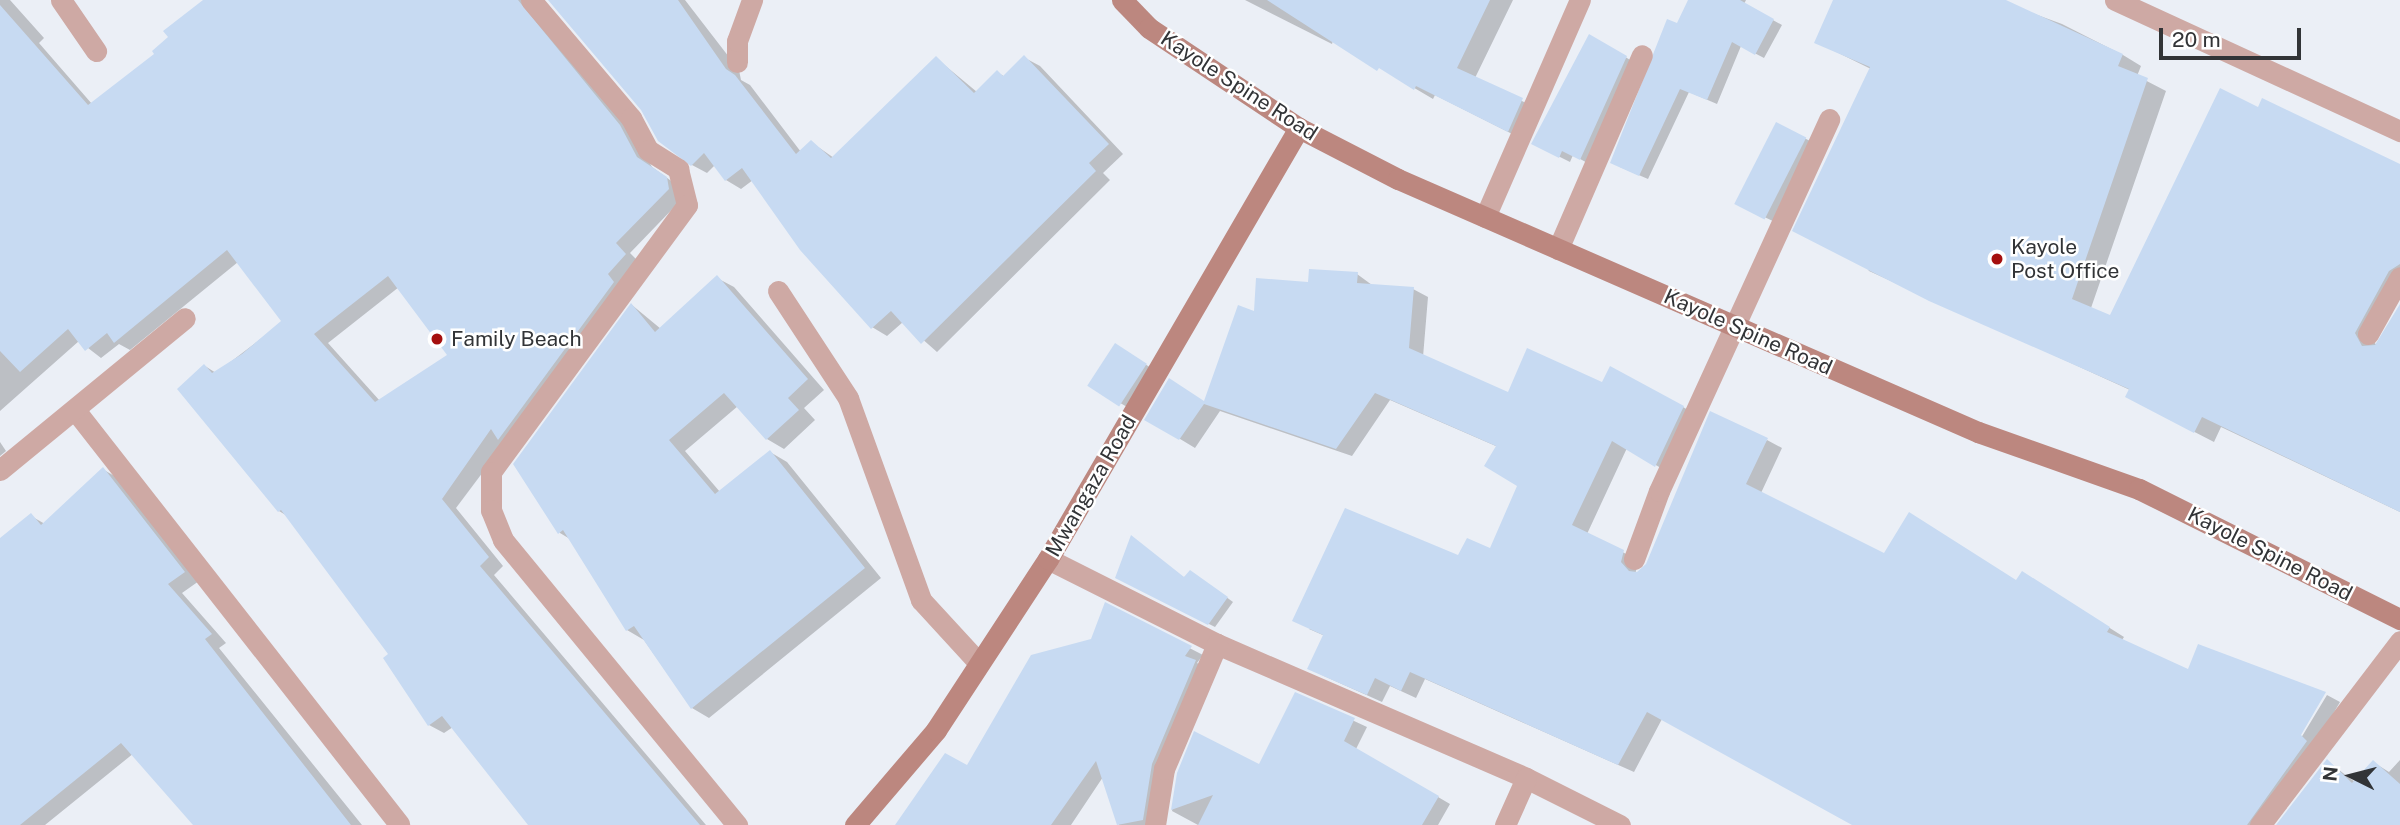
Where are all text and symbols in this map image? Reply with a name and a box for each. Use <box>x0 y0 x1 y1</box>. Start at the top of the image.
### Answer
scale bar <box>2162 14 2304 58</box>
street label: Kayole Spine Road <box>1156 26 1322 146</box>
text: 20 m <box>2172 27 2221 52</box>
place label: Kayole Post Office <box>2011 234 2119 284</box>
marker: Kayole Post Office <box>1989 251 2005 267</box>
street label: Kayole Spine Road <box>1660 283 1836 381</box>
place label: Family Beach <box>451 326 582 352</box>
marker: Family Beach <box>429 331 445 347</box>
street label: Mwangaza Road <box>1040 411 1142 561</box>
street label: Kayole Spine Road <box>2183 501 2357 607</box>
north arrow <box>2316 741 2386 811</box>
text: N <box>2318 765 2342 782</box>

